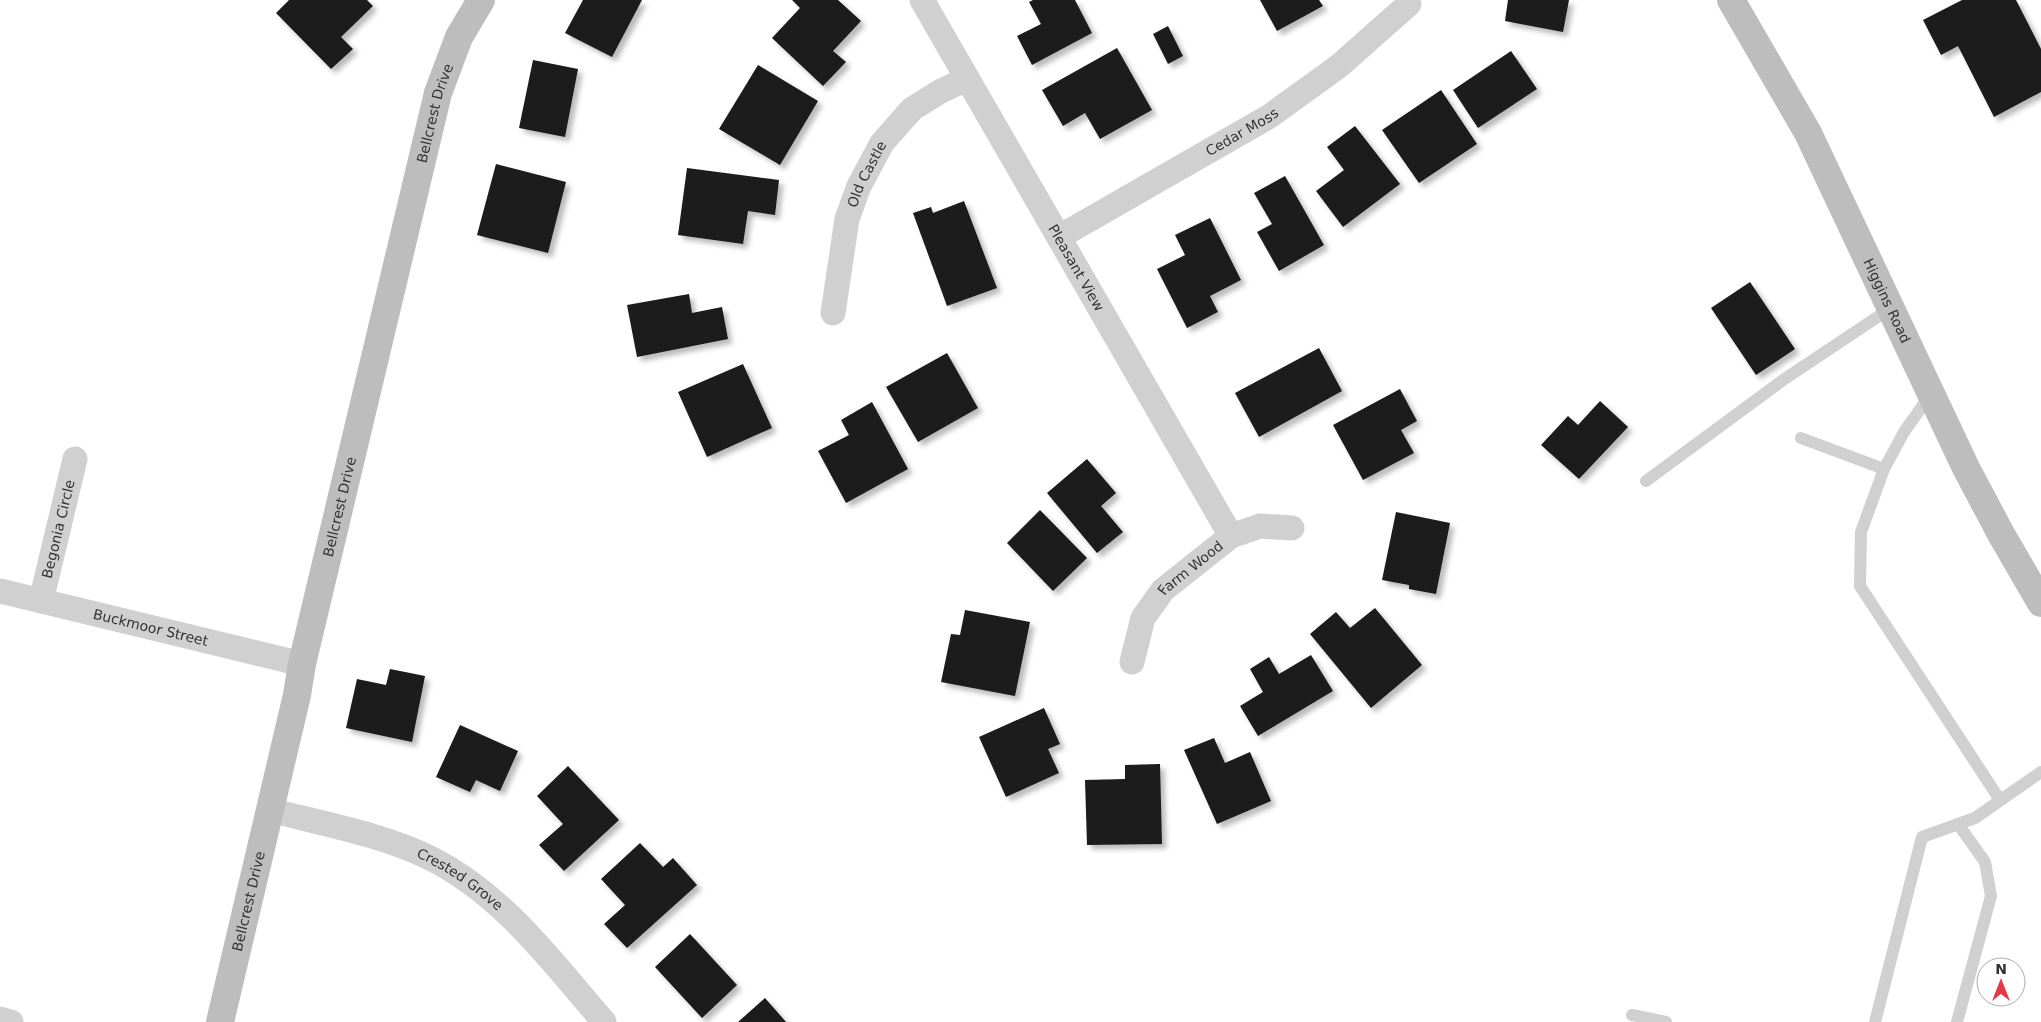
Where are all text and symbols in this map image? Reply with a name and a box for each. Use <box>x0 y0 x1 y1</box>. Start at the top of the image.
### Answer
street label: Bellcrest Drive <box>414 61 456 164</box>
street label: Cedar Moss <box>1203 105 1282 159</box>
street label: Old Castle <box>844 138 890 210</box>
street label: Pleasant View <box>1045 221 1108 314</box>
street label: Higgins Road <box>1860 256 1914 346</box>
street label: Bellcrest Drive <box>320 455 359 558</box>
street label: Begonia Circle <box>39 478 78 580</box>
street label: Farm Wood <box>1154 538 1226 598</box>
street label: Buckmoor Street <box>91 606 210 649</box>
street label: Crested Grove <box>414 845 506 914</box>
street label: Bellcrest Drive <box>229 850 268 953</box>
north arrow <box>1976 957 2026 1007</box>
text: N <box>1995 961 2007 977</box>

